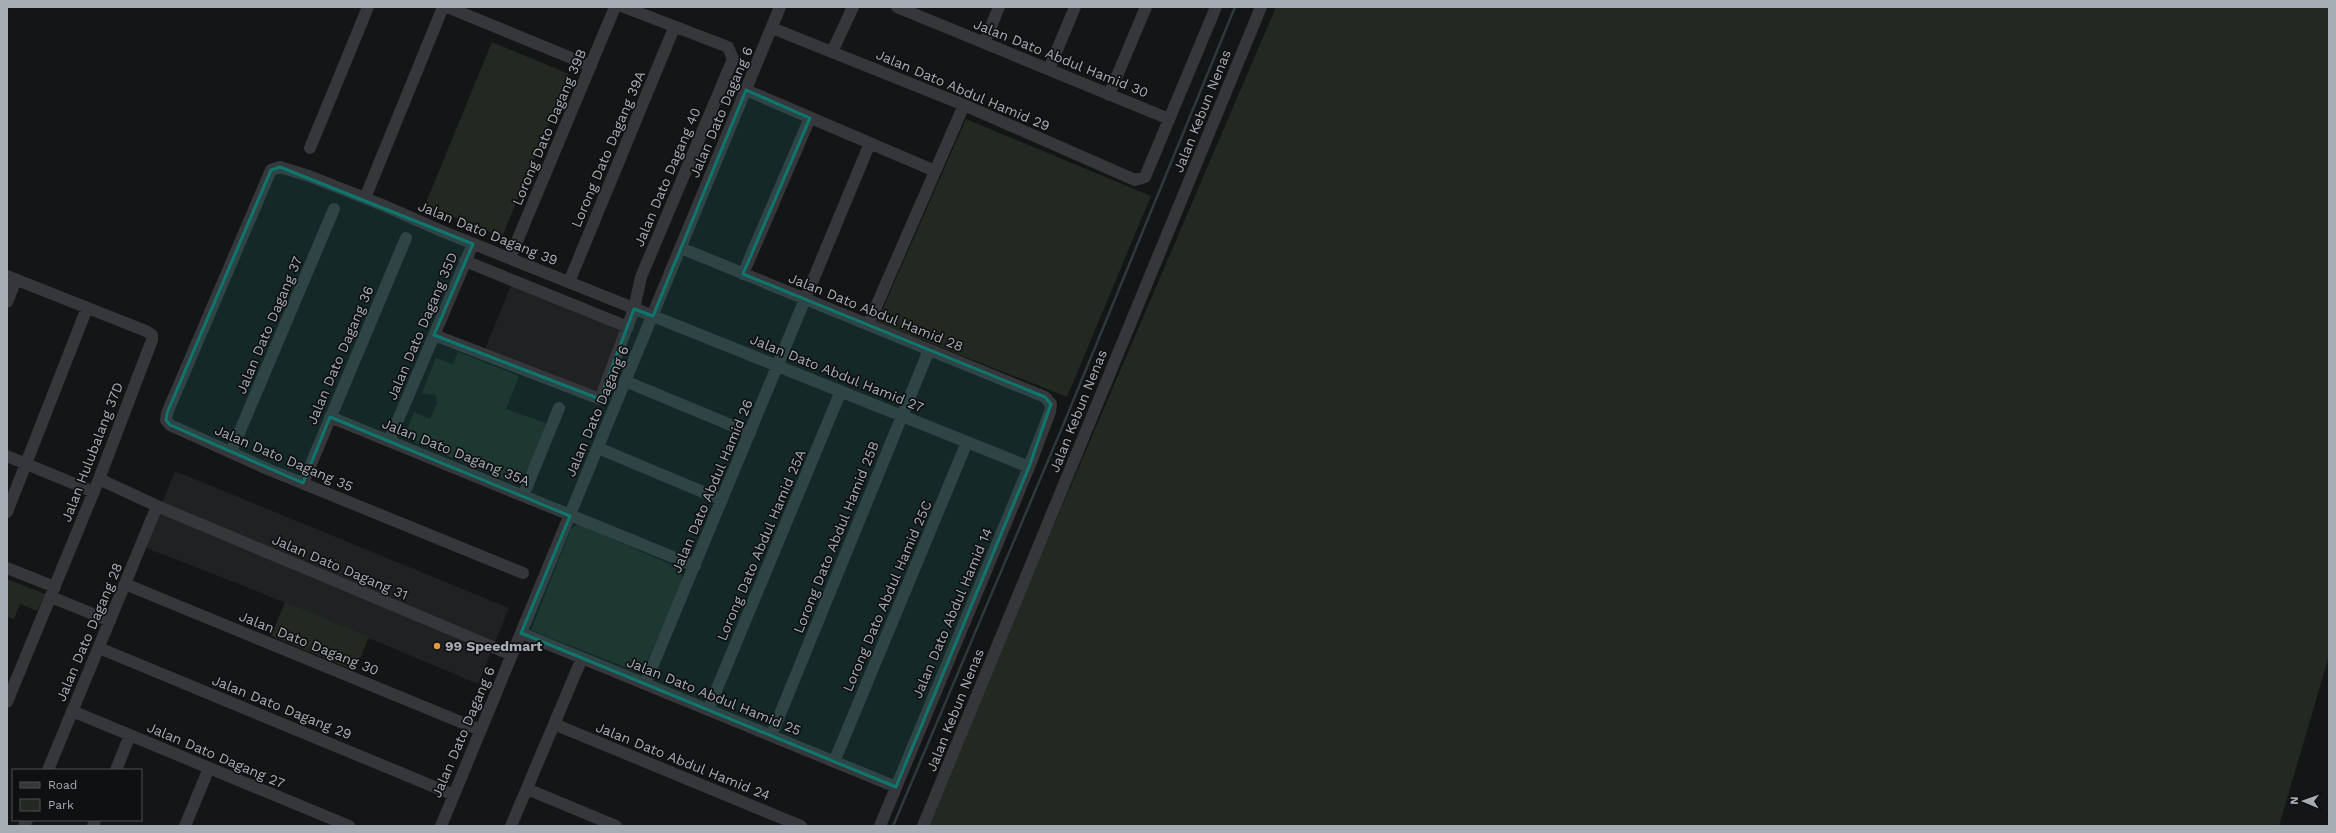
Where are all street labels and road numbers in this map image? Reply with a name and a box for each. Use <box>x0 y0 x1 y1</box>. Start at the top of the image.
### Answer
street label: Jalan Dato Abdul Hamid 30 <box>971 16 1151 100</box>
street label: Jalan Dato Dagang 6 <box>686 44 756 180</box>
street label: Lorong Dato Dagang 39B <box>509 46 589 208</box>
street label: Jalan Dato Abdul Hamid 29 <box>874 46 1052 134</box>
street label: Jalan Kebun Nenas <box>1170 47 1234 175</box>
street label: Lorong Dato Dagang 39A <box>568 68 648 230</box>
street label: Jalan Dato Dagang 40 <box>630 105 704 249</box>
street label: Jalan Dato Dagang 39 <box>416 198 560 268</box>
street label: Jalan Dato Dagang 35D <box>384 250 460 402</box>
street label: Jalan Dato Dagang 37 <box>233 254 305 396</box>
street label: Jalan Dato Abdul Hamid 28 <box>786 270 966 354</box>
street label: Jalan Dato Dagang 36 <box>304 283 376 427</box>
street label: Jalan Dato Abdul Hamid 27 <box>748 331 926 415</box>
street label: Jalan Dato Dagang 6 <box>562 343 632 479</box>
street label: Jalan Kebun Nenas <box>1046 347 1110 475</box>
street label: Jalan Hulubalang 37D <box>58 380 126 524</box>
street label: Jalan Dato Abdul Hamid 26 <box>668 397 756 575</box>
street label: Jalan Dato Dagang 35A <box>380 415 532 489</box>
street label: Jalan Dato Dagang 35 <box>212 422 356 494</box>
street label: Lorong Dato Abdul Hamid 25B <box>790 439 882 635</box>
street label: Lorong Dato Abdul Hamid 25A <box>713 447 809 643</box>
street label: Lorong Dato Abdul Hamid 25C <box>839 498 935 694</box>
street label: Jalan Dato Abdul Hamid 14 <box>909 525 995 701</box>
street label: Jalan Dato Dagang 31 <box>270 531 410 603</box>
street label: Jalan Dato Dagang 28 <box>53 560 125 704</box>
street label: Jalan Dato Dagang 30 <box>237 608 381 678</box>
street label: Jalan Kebun Nenas <box>923 646 987 774</box>
street label: Jalan Dato Abdul Hamid 25 <box>625 654 803 738</box>
street label: Jalan Dato Dagang 6 <box>428 664 498 800</box>
street label: Jalan Dato Dagang 29 <box>210 672 354 742</box>
street label: Jalan Dato Dagang 27 <box>145 719 287 791</box>
street label: Jalan Dato Abdul Hamid 24 <box>594 719 772 803</box>

